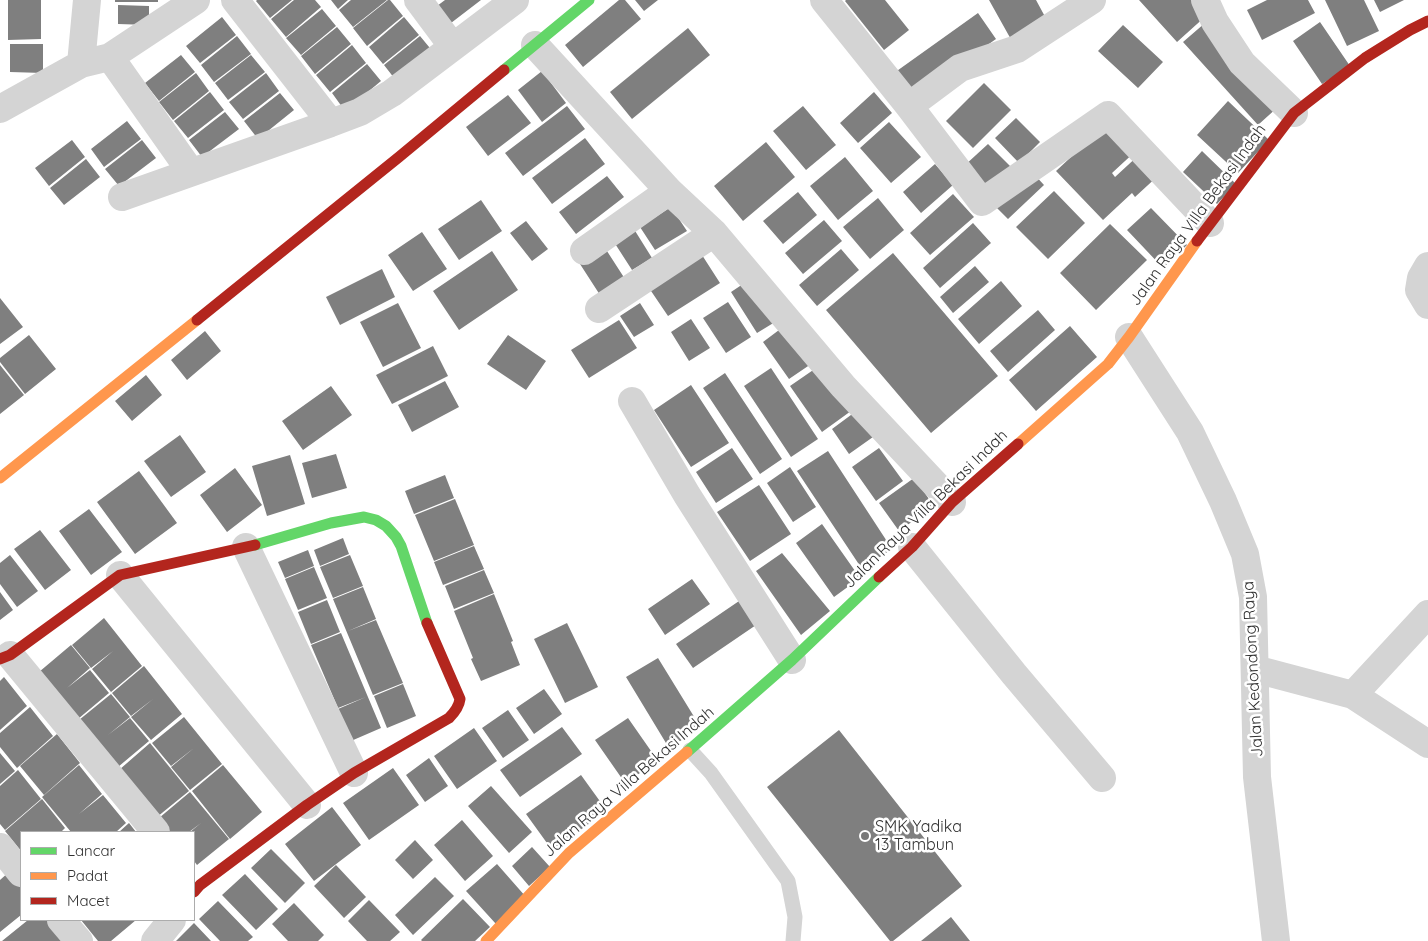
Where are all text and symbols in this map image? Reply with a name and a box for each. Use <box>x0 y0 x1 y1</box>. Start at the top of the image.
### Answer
street label: Jalan Raya Villa Bekasi Indah <box>1126 121 1270 309</box>
street label: Jalan Raya Villa Bekasi Indah <box>840 426 1012 592</box>
street label: Jalan Kedondong Raya <box>1239 581 1267 757</box>
street label: Jalan Raya Villa Bekasi Indah <box>540 703 718 861</box>
place label: SMK Yadika 13 Tambun <box>875 817 962 855</box>
marker: SMK Yadika 13 Tambun <box>859 830 871 842</box>
legend <box>20 831 195 921</box>
text: Lancar <box>67 841 115 860</box>
text: Padat <box>67 866 108 885</box>
text: Macet <box>67 891 110 910</box>

